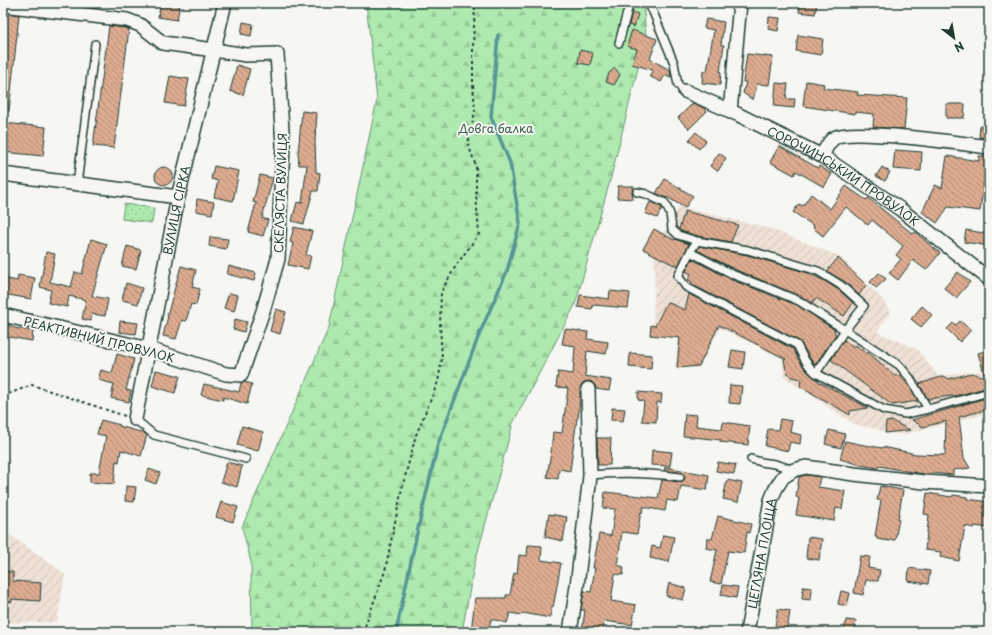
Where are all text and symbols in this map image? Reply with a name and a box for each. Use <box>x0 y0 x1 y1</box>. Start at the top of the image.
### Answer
north arrow <box>934 18 974 58</box>
text: N <box>951 37 968 57</box>
park label: Довга балка <box>458 119 534 137</box>
street label: СОРОЧИНСЬКИЙ ПРОВУЛОК <box>764 121 923 230</box>
street label: СКЕЛЯСТА ВУЛИЦЯ <box>269 133 291 253</box>
street label: ВУЛИЦЯ СІРКА <box>158 163 194 256</box>
street label: РЕАКТИВНИЙ ПРОВУЛОК <box>22 312 177 367</box>
street label: ЦЕГЛЯНА ПЛОЩА <box>742 496 780 610</box>

